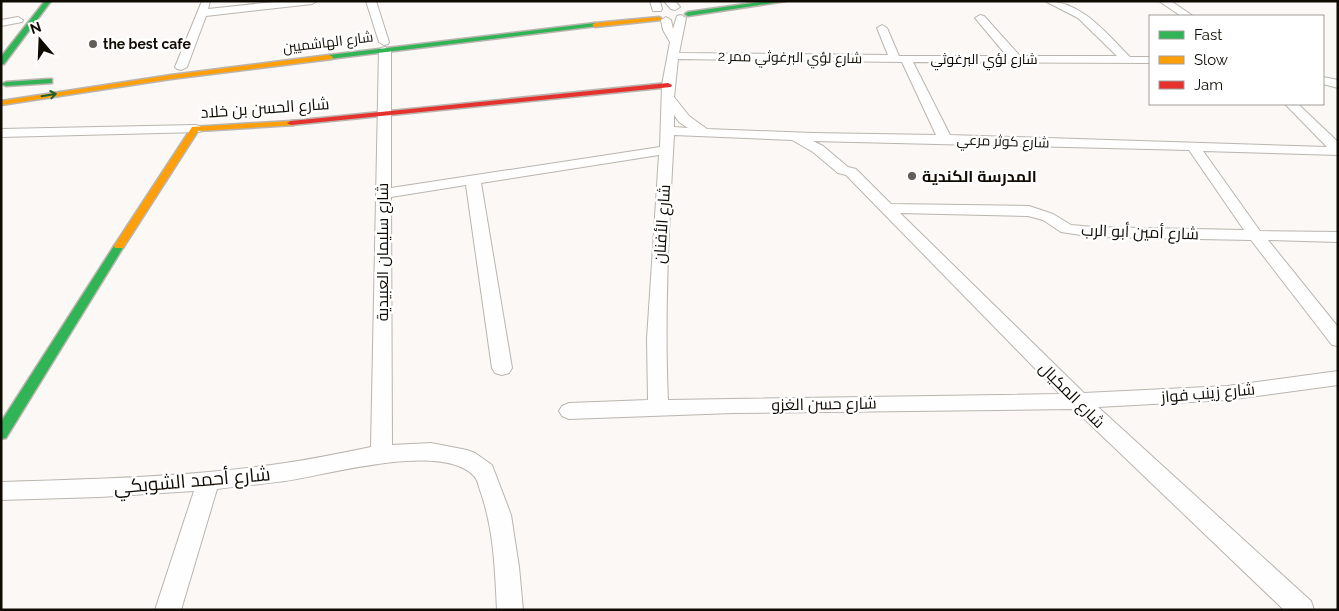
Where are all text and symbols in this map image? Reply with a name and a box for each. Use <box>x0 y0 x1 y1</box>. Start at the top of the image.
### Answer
north arrow <box>15 15 65 65</box>
legend <box>1149 15 1324 105</box>
text: N <box>28 18 43 37</box>
text: Fast <box>1194 26 1222 44</box>
street label: شارع الهاشميين <box>282 29 374 56</box>
place label: the best cafe <box>103 36 191 52</box>
marker: the best cafe <box>87 38 99 50</box>
street label: شارع لؤي البرغوثي ممر 2 <box>718 48 862 70</box>
street label: شارع لؤي البرغوثي <box>930 51 1038 71</box>
text: Slow <box>1194 51 1228 69</box>
text: Jam <box>1194 76 1223 94</box>
one-way arrow <box>41 90 57 100</box>
street label: شارع الحسن بن خلاد <box>200 94 330 124</box>
street label: شارع كوثر مرعي <box>956 131 1050 155</box>
place label: المدرسة الكندية <box>922 167 1037 186</box>
marker: المدرسة الكندية <box>906 170 918 182</box>
street label: شارع سليمان العبيدية <box>373 183 394 321</box>
street label: شارع الأفنان <box>650 184 676 264</box>
street label: شارع أمين أبو الرب <box>1081 220 1199 246</box>
street label: شارع المكيال <box>1034 358 1109 433</box>
street label: شارع زينب فواز <box>1159 379 1256 409</box>
street label: شارع حسن الغزو <box>771 394 877 416</box>
street label: شارع أحمد الشوبكي <box>113 462 272 502</box>

